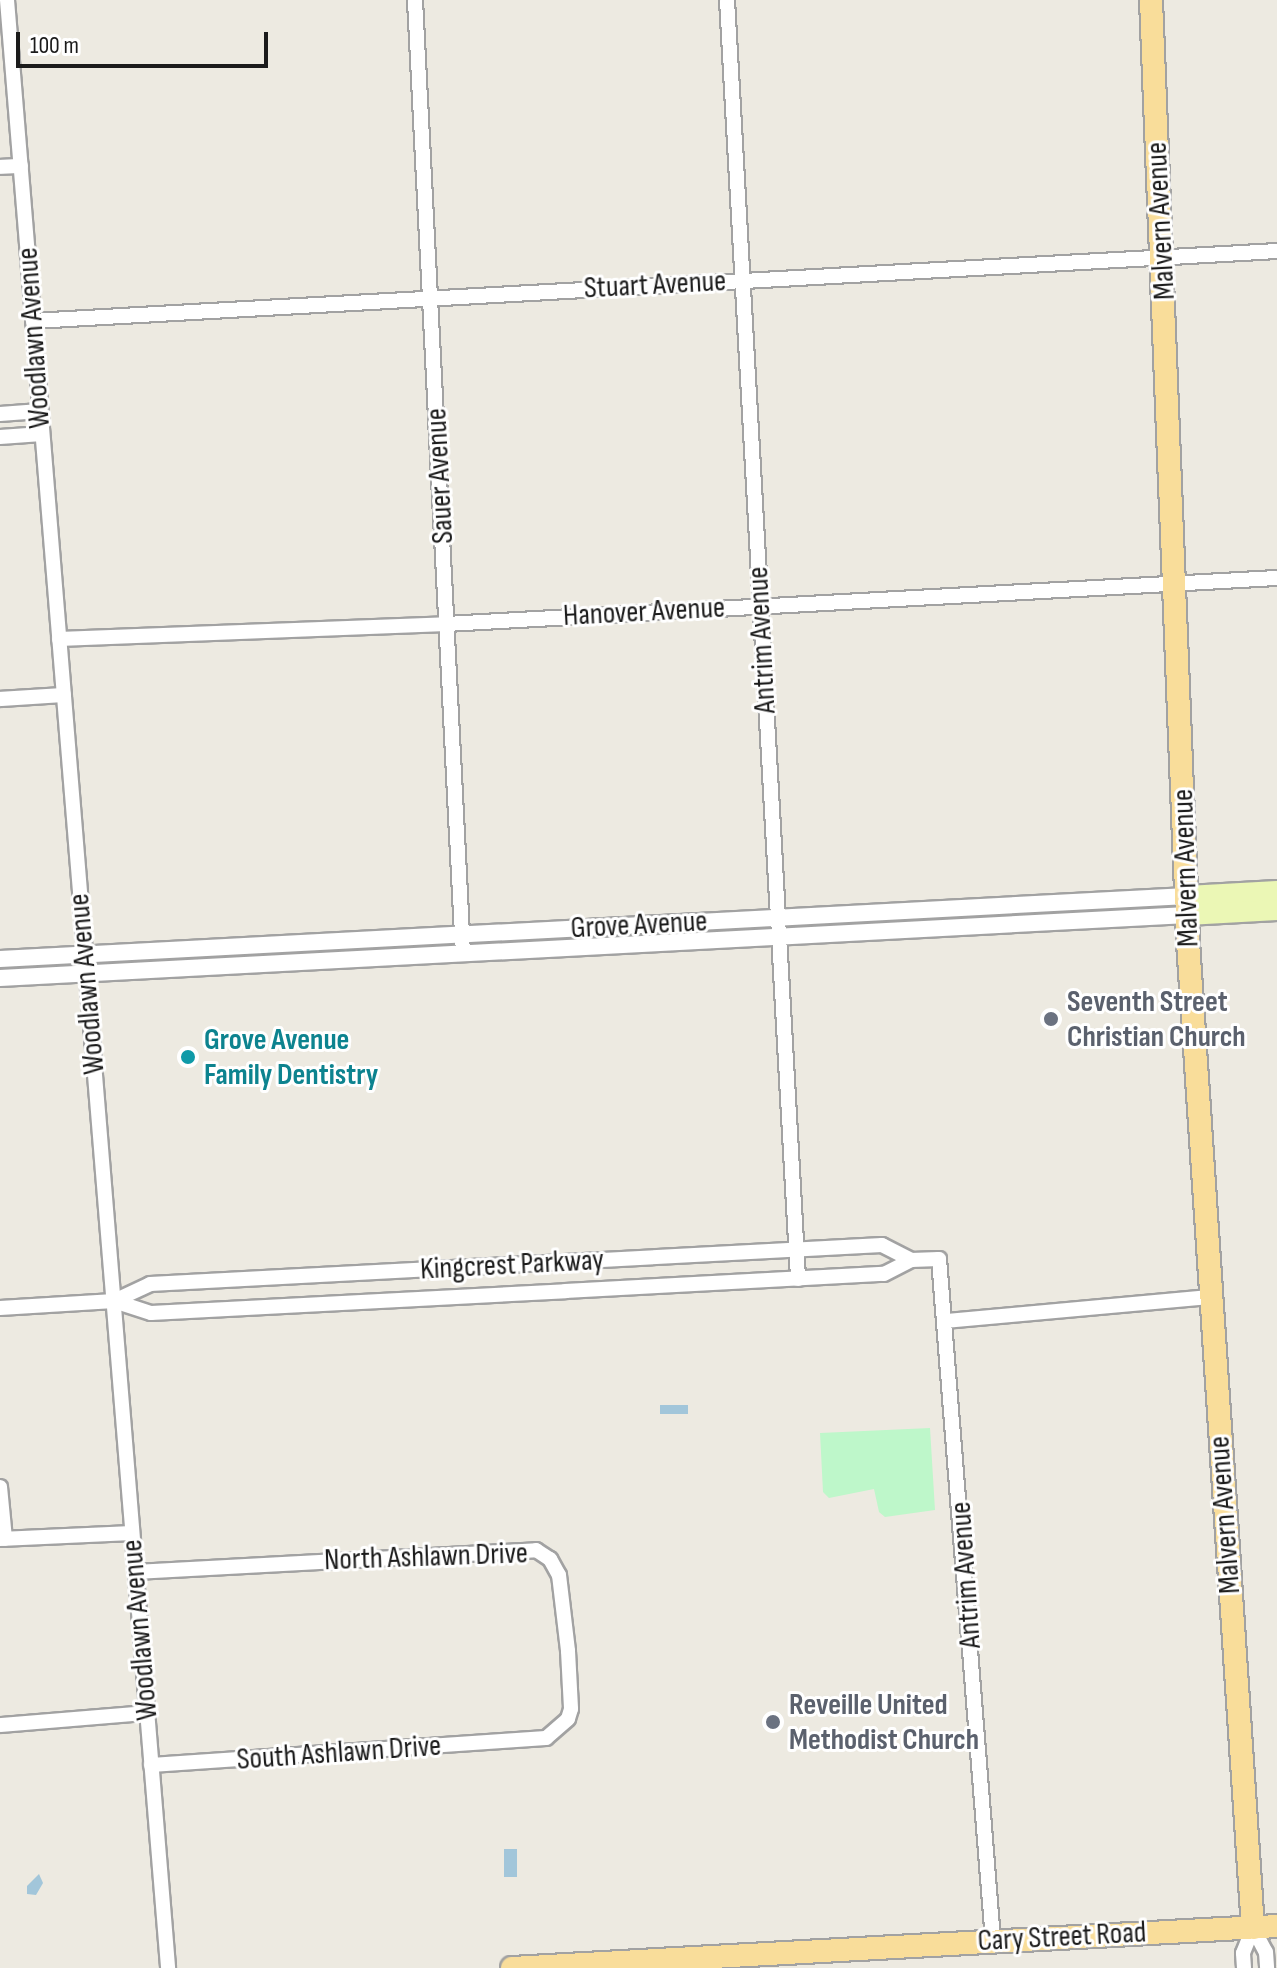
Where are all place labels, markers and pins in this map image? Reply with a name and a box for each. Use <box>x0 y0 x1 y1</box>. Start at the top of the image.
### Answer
place label: Seventh Street Christian Church <box>1067 984 1246 1054</box>
marker: Seventh Street Christian Church <box>1042 1010 1060 1028</box>
place label: Grove Avenue Family Dentistry <box>204 1022 378 1092</box>
marker: Grove Avenue Family Dentistry <box>179 1048 197 1066</box>
place label: Reveille United Methodist Church <box>789 1687 979 1758</box>
marker: Reveille United Methodist Church <box>764 1713 782 1731</box>

